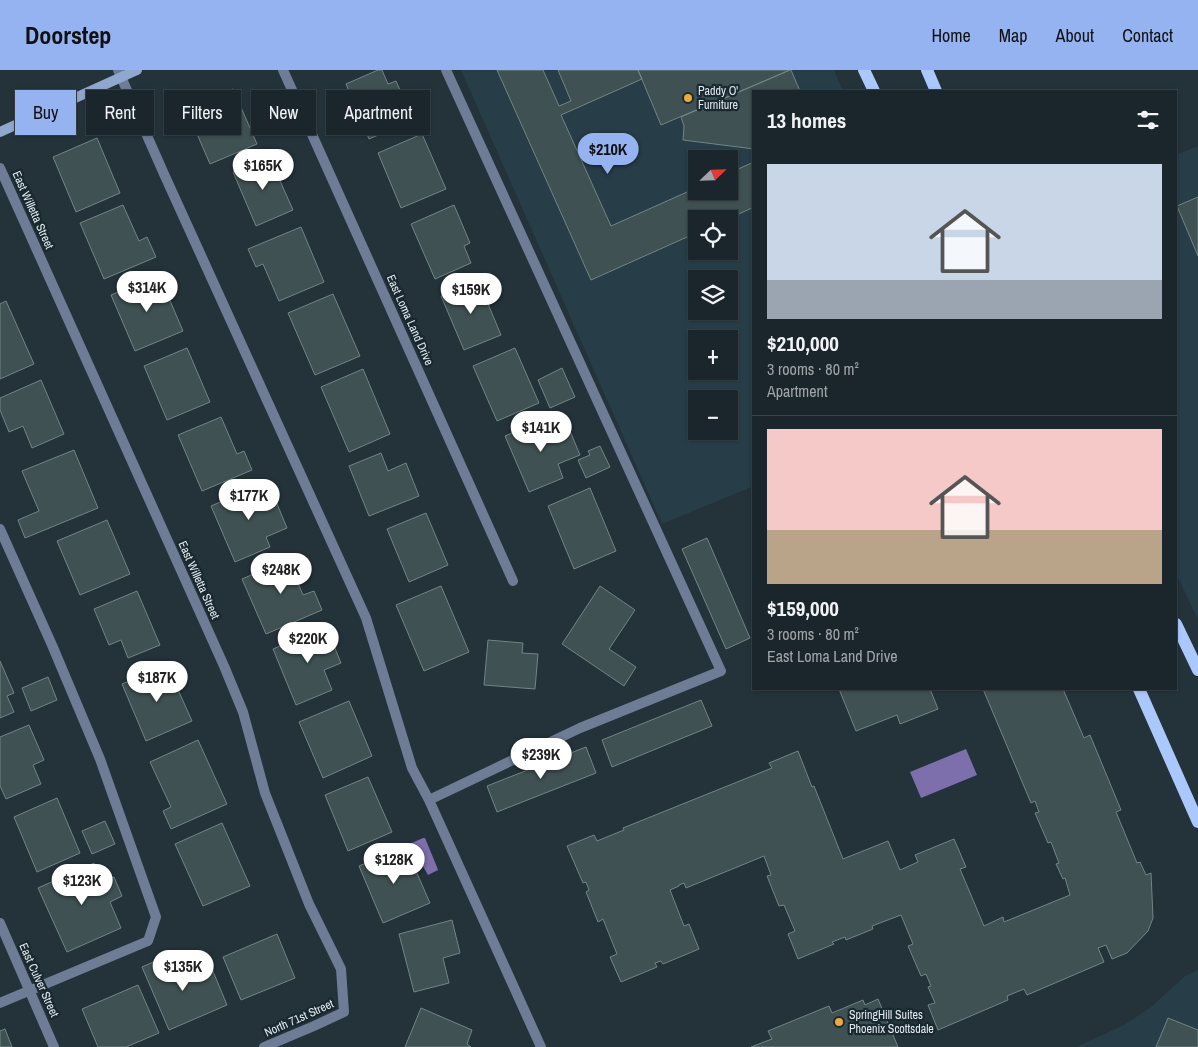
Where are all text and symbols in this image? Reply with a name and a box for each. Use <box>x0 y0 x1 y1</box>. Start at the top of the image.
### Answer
text: Doorstep <box>25 19 111 51</box>
text: Home <box>931 23 971 48</box>
text: Map <box>999 23 1028 48</box>
text: About <box>1056 23 1094 48</box>
text: Contact <box>1122 23 1173 48</box>
place label: Paddy O' Furniture <box>698 83 738 113</box>
chip: Buy <box>15 90 76 135</box>
chip: Rent <box>86 90 154 135</box>
chip: Filters <box>164 90 241 135</box>
chip: New <box>251 90 316 135</box>
chip: Apartment <box>326 90 430 135</box>
marker: Paddy O' Furniture <box>682 92 694 104</box>
text: 13 homes <box>767 106 846 135</box>
icon: filters <box>1134 106 1162 134</box>
pin: $210K <box>573 132 643 175</box>
text: $210K <box>589 138 627 160</box>
pin: $165K <box>228 148 298 191</box>
north arrow <box>688 150 738 200</box>
map controls <box>688 150 738 440</box>
text: $165K <box>244 154 282 176</box>
street label: East Willetta Street <box>9 168 58 252</box>
icon: home <box>920 196 1010 286</box>
button: locate <box>688 210 738 260</box>
pin: $314K <box>112 270 182 313</box>
button: layers <box>688 270 738 320</box>
street label: East Loma Land Drive <box>383 272 437 368</box>
pin: $159K <box>436 272 506 315</box>
text: $314K <box>128 276 166 298</box>
text: $159K <box>452 278 490 300</box>
text: $210,000 <box>767 329 839 358</box>
button: + <box>688 330 738 380</box>
text: 3 rooms · 80 m² <box>767 358 859 380</box>
text: Apartment <box>767 380 828 402</box>
button: − <box>688 390 738 440</box>
pin: $141K <box>506 410 576 453</box>
text: $141K <box>522 416 560 438</box>
icon: home <box>920 462 1010 552</box>
pin: $177K <box>214 478 284 521</box>
text: $177K <box>230 484 268 506</box>
street label: East Willetta Street <box>175 538 224 622</box>
pin: $248K <box>246 552 316 595</box>
text: $248K <box>262 558 300 580</box>
text: $159,000 <box>767 594 839 623</box>
pin: $220K <box>273 622 343 664</box>
text: 3 rooms · 80 m² <box>767 623 859 645</box>
text: $220K <box>289 627 327 649</box>
text: East Loma Land Drive <box>767 645 898 667</box>
pin: $187K <box>122 660 192 703</box>
text: $187K <box>138 666 176 688</box>
pin: $239K <box>506 738 576 780</box>
text: $239K <box>522 743 560 765</box>
pin: $128K <box>359 842 429 885</box>
text: $128K <box>375 848 413 870</box>
pin: $123K <box>47 864 117 906</box>
text: $123K <box>63 869 101 891</box>
street label: East Culver Street <box>15 940 63 1020</box>
pin: $135K <box>148 950 218 992</box>
text: $135K <box>164 955 202 977</box>
street label: North 71st Street <box>262 995 336 1040</box>
place label: SpringHill Suites Phoenix Scottsdale <box>849 1007 934 1037</box>
marker: SpringHill Suites Phoenix Scottsdale <box>833 1016 845 1028</box>

